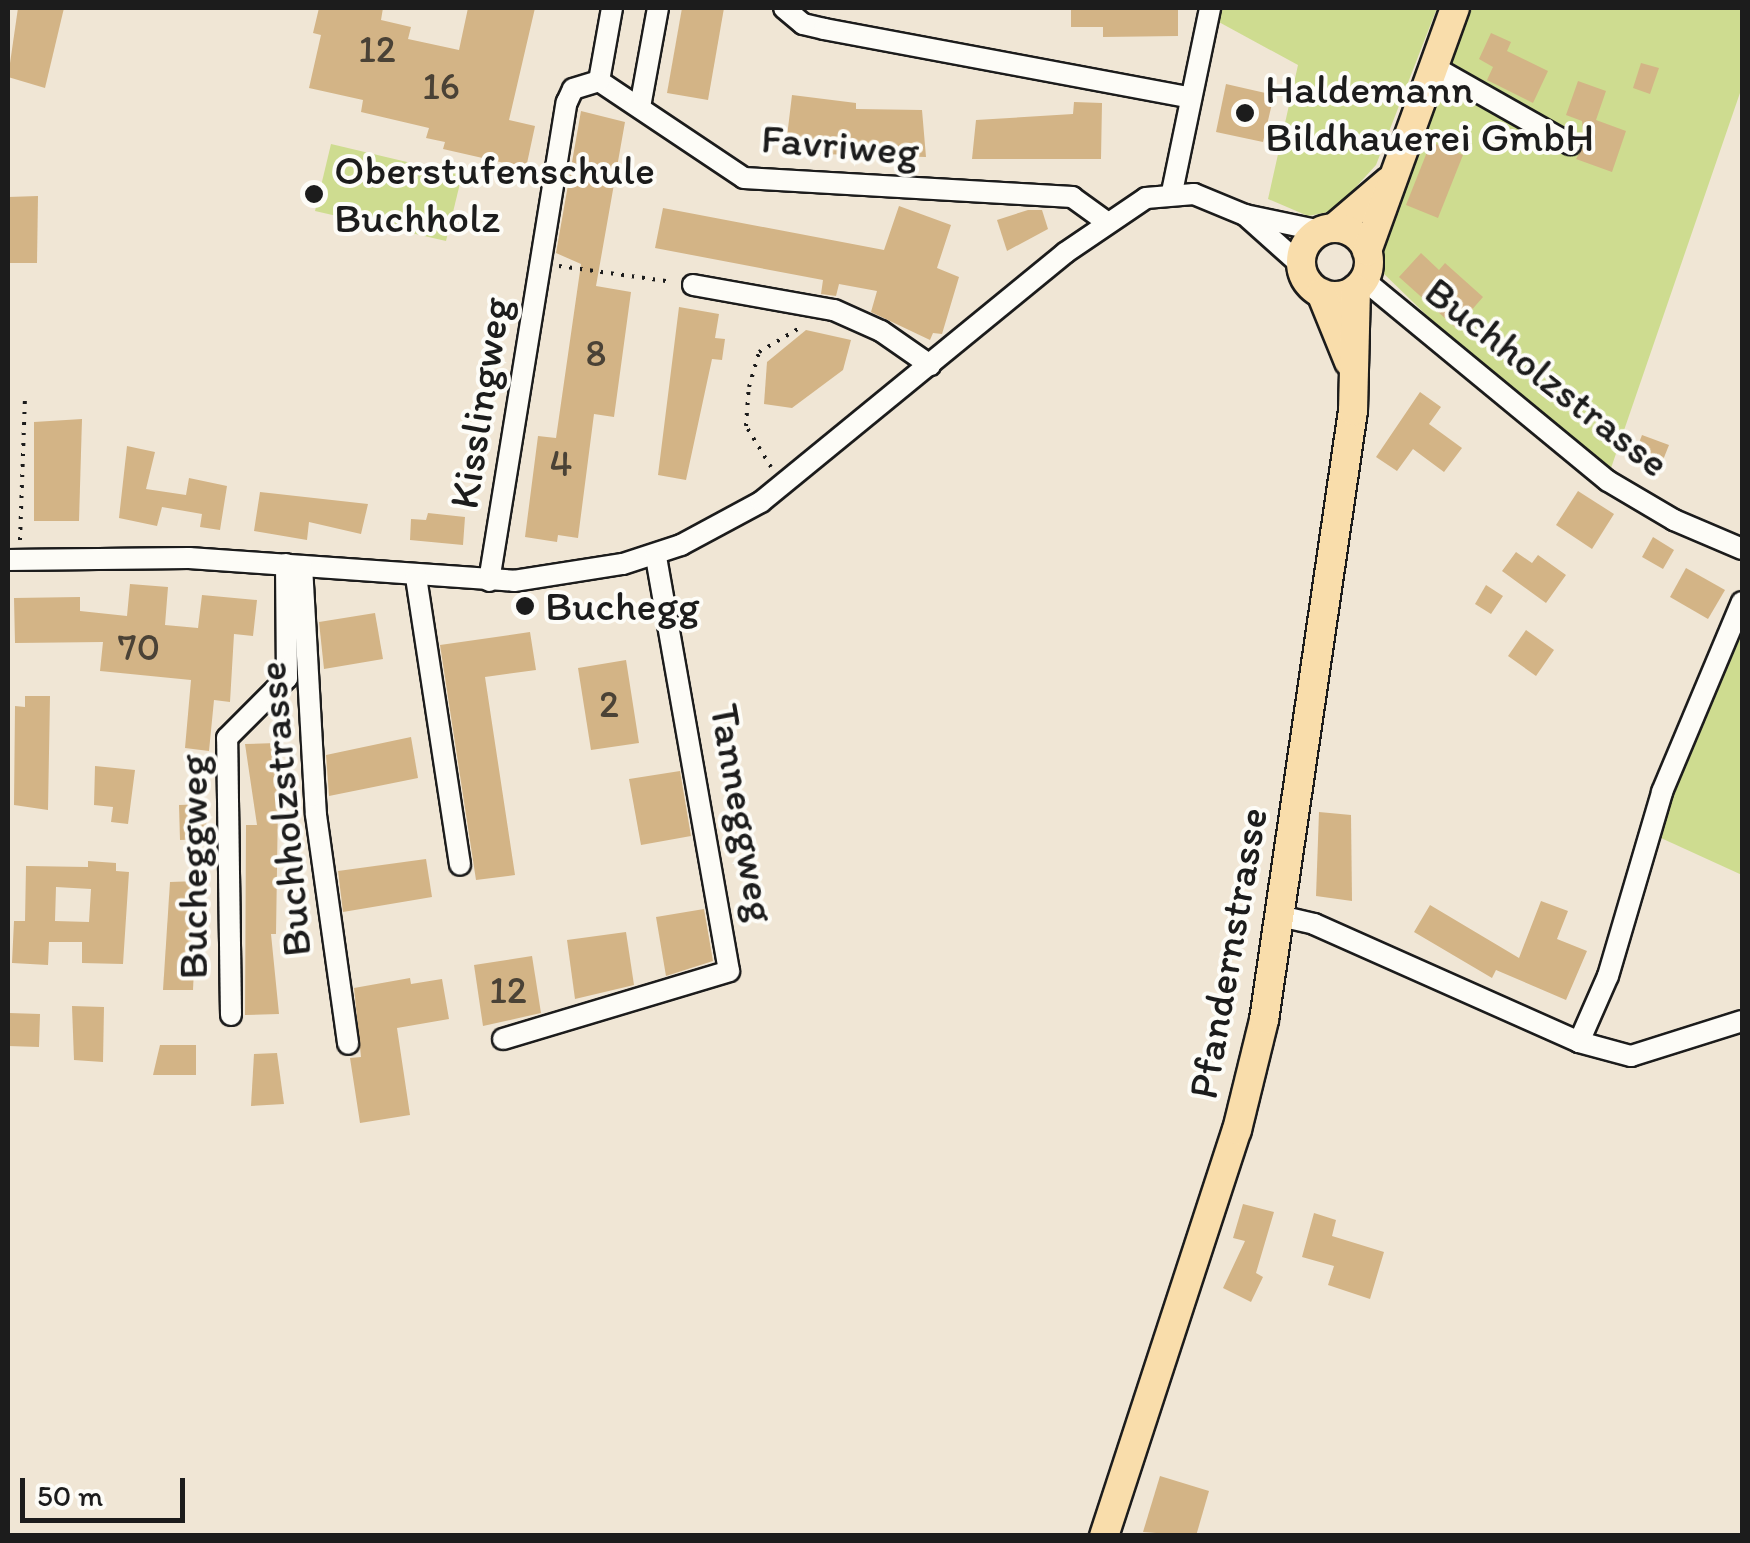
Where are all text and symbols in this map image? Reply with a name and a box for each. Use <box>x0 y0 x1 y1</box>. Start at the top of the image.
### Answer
house number: 12 <box>358 27 396 73</box>
house number: 16 <box>422 64 460 110</box>
place label: Haldemann Bildhauerei GmbH <box>1265 64 1596 162</box>
marker: Haldemann Bildhauerei GmbH <box>1234 102 1256 124</box>
street label: Favriweg <box>759 113 921 177</box>
place label: Oberstufenschule Buchholz <box>334 145 655 244</box>
marker: Oberstufenschule Buchholz <box>303 183 325 205</box>
street label: Buchholzstrasse <box>1415 266 1679 488</box>
street label: Kisslingweg <box>438 294 522 512</box>
house number: 8 <box>586 331 606 377</box>
house number: 4 <box>550 441 572 487</box>
place label: Buchegg <box>545 581 700 631</box>
marker: Buchegg <box>514 595 536 617</box>
house number: 70 <box>118 625 160 671</box>
street label: Buchholzstrasse <box>246 659 322 959</box>
house number: 2 <box>599 682 619 728</box>
street label: Tanneggweg <box>699 700 787 926</box>
street label: Bucheggweg <box>168 755 218 979</box>
street label: Pfandernstrasse <box>1178 803 1278 1103</box>
house number: 12 <box>489 968 527 1014</box>
scale bar <box>25 1458 190 1520</box>
text: 50 m <box>37 1477 103 1514</box>

